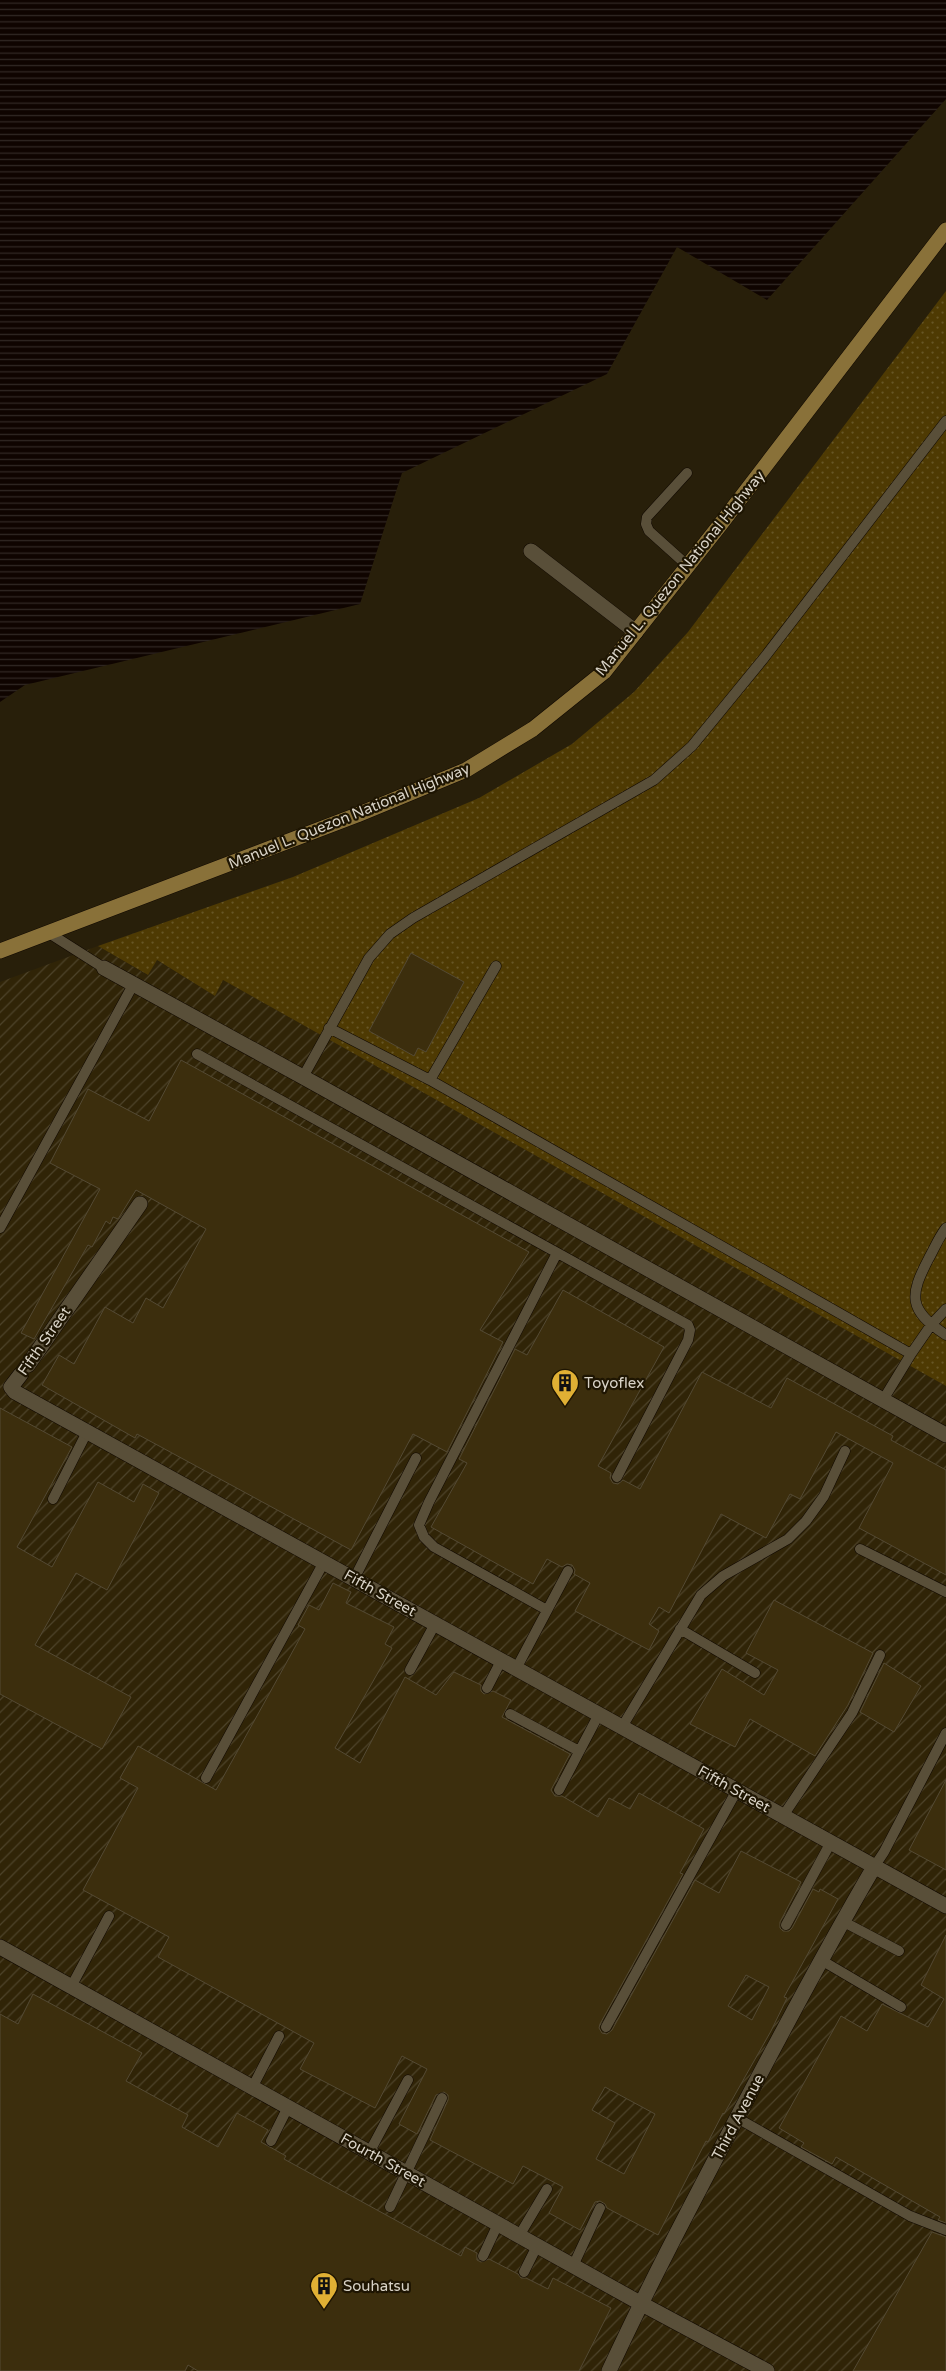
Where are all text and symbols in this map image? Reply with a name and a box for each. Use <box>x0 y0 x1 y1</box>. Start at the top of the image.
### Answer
street label: Manuel L. Quezon National Highway <box>592 467 768 679</box>
street label: Manuel L. Quezon National Highway <box>226 759 472 873</box>
street label: Fifth Street <box>14 1303 74 1379</box>
building icon: Toyoflex <box>550 1368 580 1407</box>
place label: Toyoflex <box>584 1374 644 1392</box>
street label: Fifth Street <box>341 1566 420 1620</box>
street label: Fifth Street <box>695 1762 774 1816</box>
street label: Third Avenue <box>708 2071 768 2163</box>
street label: Fourth Street <box>337 2129 429 2191</box>
building icon: Souhatsu <box>309 2271 339 2310</box>
place label: Souhatsu <box>343 2277 410 2295</box>

